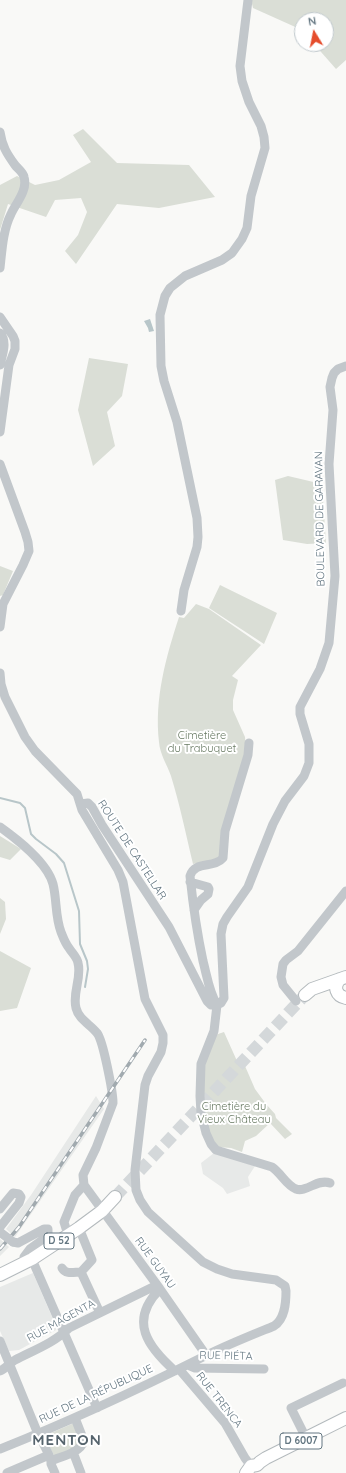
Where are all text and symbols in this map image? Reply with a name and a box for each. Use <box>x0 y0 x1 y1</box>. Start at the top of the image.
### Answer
north arrow <box>294 12 334 52</box>
text: N <box>307 14 317 29</box>
street label: BOULEVARD DE GARAVAN <box>312 451 328 587</box>
park label: Cimetière du Trabuquet <box>168 729 236 755</box>
street label: ROUTE DE CASTELLAR <box>95 798 169 902</box>
park label: Cimetière du Vieux Château <box>197 1100 271 1126</box>
road number: D 52 <box>44 1233 74 1249</box>
street label: RUE GUYAU <box>132 1235 178 1291</box>
street label: RUE MAGENTA <box>25 1297 97 1345</box>
street label: RUE PIÉTA <box>199 1349 253 1363</box>
street label: RUE DE LA RÉPUBLIQUE <box>37 1362 155 1426</box>
street label: RUE TRENCA <box>193 1370 245 1430</box>
district label: MENTON <box>32 1431 102 1449</box>
road number: D 6007 <box>280 1433 322 1449</box>

